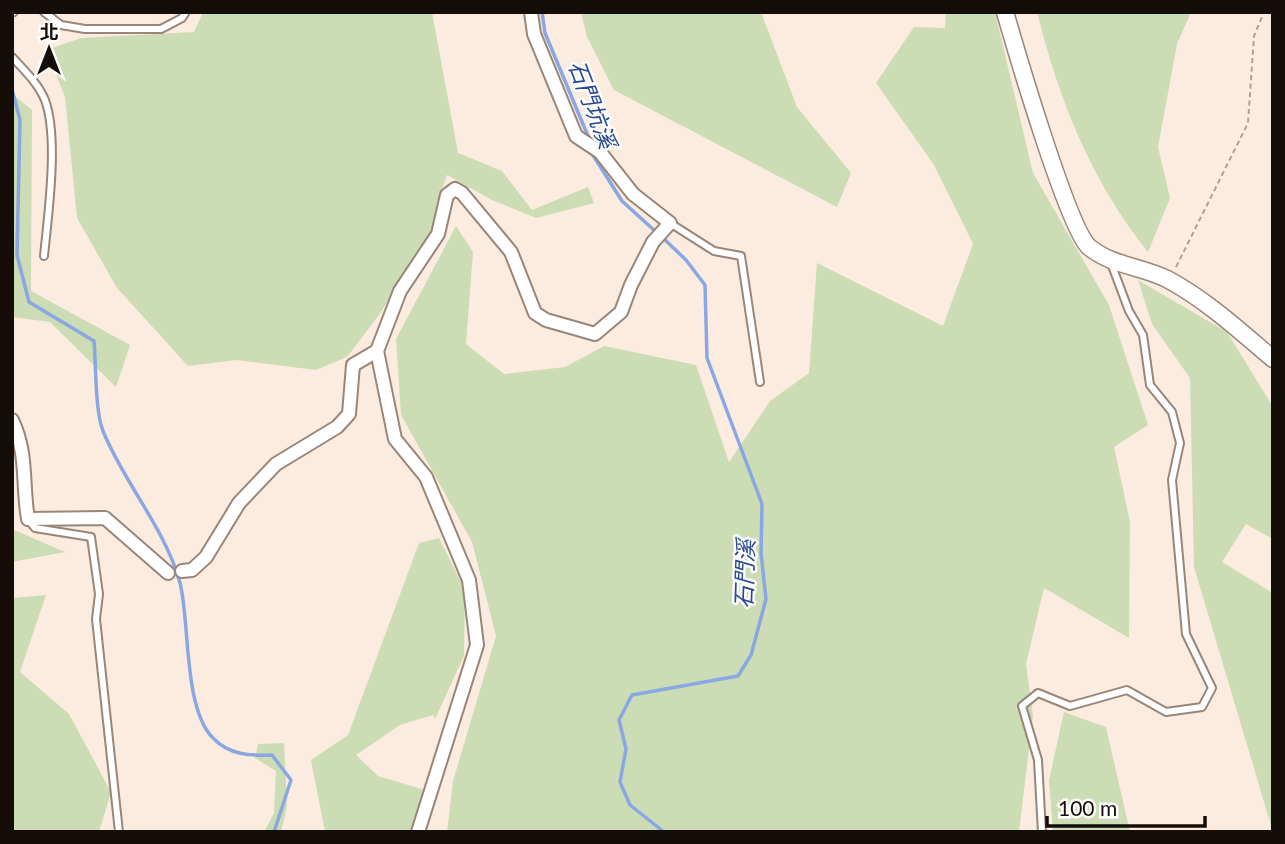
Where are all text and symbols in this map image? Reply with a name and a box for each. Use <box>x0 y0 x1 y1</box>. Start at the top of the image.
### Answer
north arrow <box>14 14 84 84</box>
text: 北 <box>39 20 59 43</box>
water label: 石門坑溪 <box>563 56 624 155</box>
water label: 石門溪 <box>729 536 759 609</box>
scale bar <box>1047 784 1204 828</box>
text: 100 m <box>1058 795 1117 820</box>

